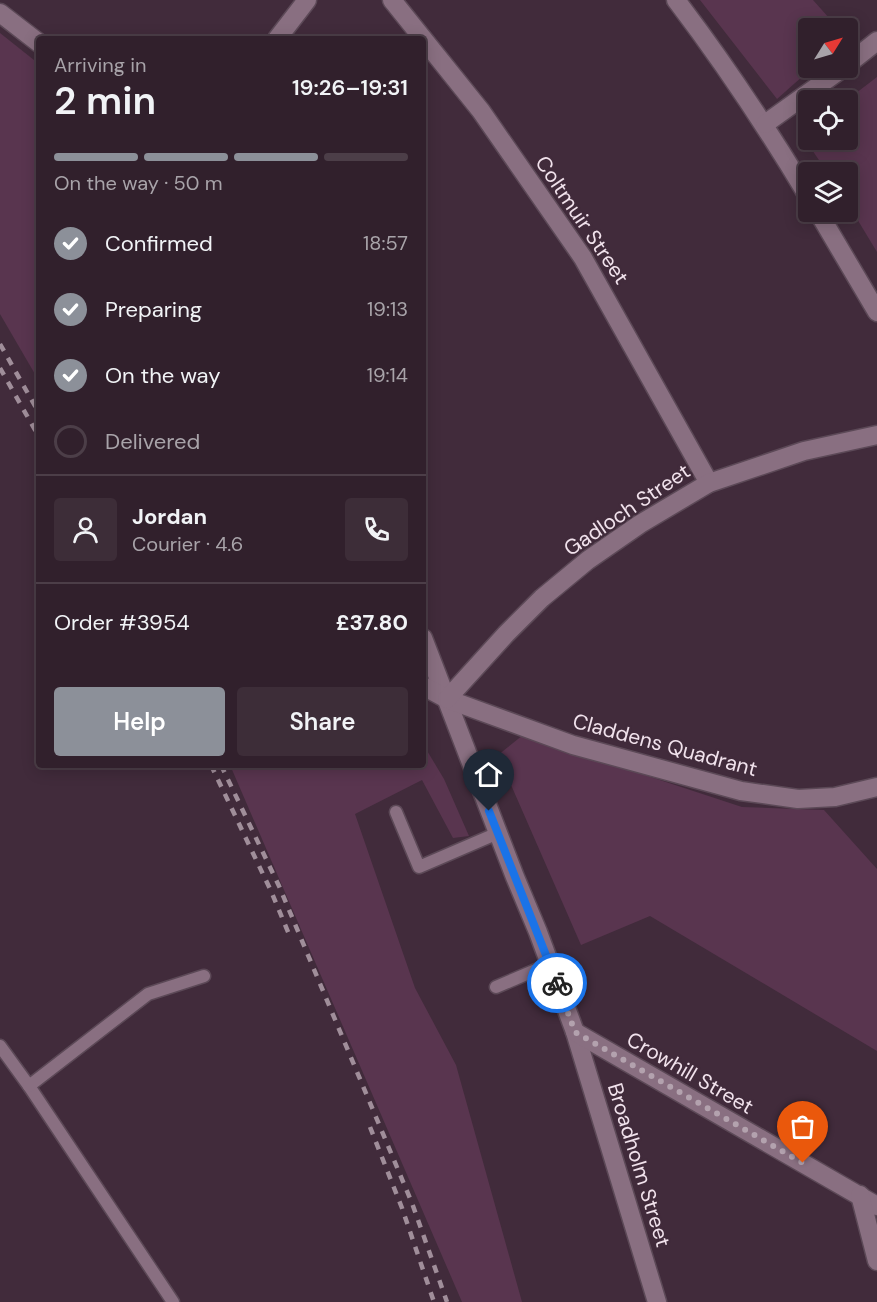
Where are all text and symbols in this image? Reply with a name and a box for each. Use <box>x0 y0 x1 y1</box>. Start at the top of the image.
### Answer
north arrow <box>798 18 858 78</box>
map controls <box>798 18 858 222</box>
text: Arriving in <box>54 52 146 78</box>
text: 19:26–19:31 <box>292 73 408 102</box>
text: 2 min <box>54 75 156 126</box>
button: locate <box>798 90 858 150</box>
street label: Coltmuir Street <box>529 150 635 290</box>
button: layers <box>798 162 858 222</box>
text: On the way · 50 m <box>54 170 223 196</box>
icon: check <box>54 227 87 260</box>
text: Confirmed <box>105 229 213 258</box>
text: 18:57 <box>363 230 408 256</box>
icon: check <box>54 293 87 326</box>
text: Preparing <box>105 295 202 324</box>
text: 19:13 <box>367 296 408 322</box>
icon: check <box>54 359 87 392</box>
text: On the way <box>105 361 220 390</box>
text: 19:14 <box>367 362 408 388</box>
text: Delivered <box>105 427 200 456</box>
street label: Gadloch Street <box>558 457 696 563</box>
button: person <box>54 498 117 561</box>
button: phone <box>345 498 408 561</box>
text: Jordan <box>132 502 207 531</box>
text: Courier · 4.6 <box>132 531 243 557</box>
text: Order #3954 <box>54 608 190 637</box>
text: £37.80 <box>336 608 408 637</box>
button: Help <box>54 687 225 756</box>
button: Share <box>237 687 408 756</box>
street label: Claddens Quadrant <box>570 707 760 783</box>
pin <box>463 749 514 811</box>
icon: home <box>472 758 505 791</box>
courier <box>527 953 587 1013</box>
icon: bike <box>541 967 574 1000</box>
street label: Crowhill Street <box>621 1025 759 1121</box>
street label: Broadholm Street <box>601 1080 677 1250</box>
pin <box>777 1101 828 1163</box>
icon: bag <box>786 1110 819 1143</box>

